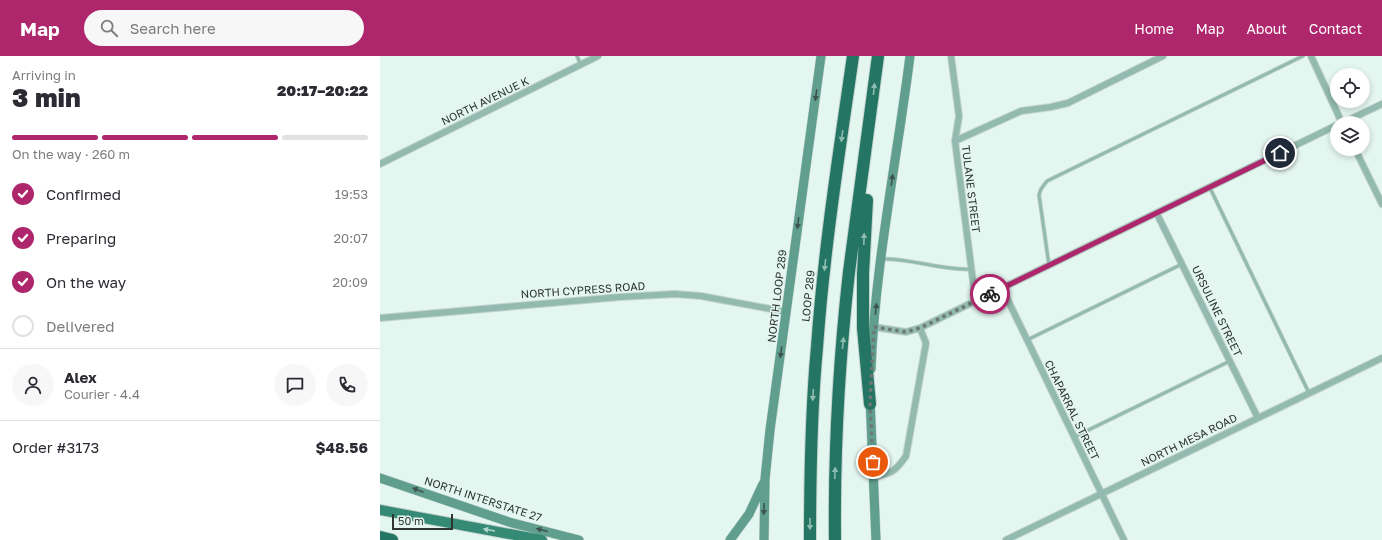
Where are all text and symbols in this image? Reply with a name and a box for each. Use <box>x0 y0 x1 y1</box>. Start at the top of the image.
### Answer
search box <box>84 10 364 46</box>
text: Map <box>20 17 60 40</box>
icon: search <box>98 17 120 39</box>
text: Search here <box>130 19 216 37</box>
text: Home <box>1134 20 1174 37</box>
text: Map <box>1196 20 1224 37</box>
text: About <box>1246 20 1287 37</box>
text: Contact <box>1309 20 1362 37</box>
text: Arriving in <box>12 67 76 83</box>
map controls <box>1330 68 1370 156</box>
button: locate <box>1330 68 1370 108</box>
street label: NORTH AVENUE K <box>439 74 531 127</box>
text: 20:17–20:22 <box>277 81 368 99</box>
text: 3 min <box>12 82 81 113</box>
one-way arrow <box>871 83 877 95</box>
one-way arrow <box>813 89 819 101</box>
button: layers <box>1330 116 1370 156</box>
one-way arrow <box>839 130 845 142</box>
pin <box>1263 136 1297 170</box>
icon: home <box>1269 142 1291 164</box>
street label: TULANE STREET <box>960 144 983 234</box>
text: On the way · 260 m <box>12 146 130 162</box>
one-way arrow <box>889 174 895 186</box>
icon: check <box>12 183 34 205</box>
text: Confirmed <box>46 185 121 203</box>
text: 19:53 <box>335 186 368 202</box>
one-way arrow <box>795 217 801 229</box>
icon: check <box>12 227 34 249</box>
text: Preparing <box>46 229 116 247</box>
text: 20:07 <box>334 230 368 246</box>
one-way arrow <box>861 233 868 245</box>
street label: NORTH LOOP 289 <box>764 249 789 343</box>
one-way arrow <box>821 259 828 271</box>
street label: URSULINE STREET <box>1190 263 1245 359</box>
street label: LOOP 289 <box>798 270 817 322</box>
icon: check <box>12 271 34 293</box>
text: On the way <box>46 273 126 291</box>
text: 20:09 <box>333 274 368 290</box>
courier <box>970 274 1010 314</box>
street label: NORTH CYPRESS ROAD <box>520 279 646 300</box>
icon: bike <box>979 283 1001 305</box>
one-way arrow <box>873 303 879 315</box>
text: Delivered <box>46 317 114 335</box>
one-way arrow <box>840 337 846 349</box>
one-way arrow <box>778 346 784 358</box>
street label: CHAPARRAL STREET <box>1043 358 1102 462</box>
button: person <box>12 364 54 406</box>
button: chat <box>274 364 316 406</box>
button: phone <box>326 364 368 406</box>
text: Alex <box>64 368 97 386</box>
text: Courier · 4.4 <box>64 386 140 402</box>
one-way arrow <box>810 389 817 401</box>
street label: NORTH MESA ROAD <box>1139 410 1239 469</box>
text: Order #3173 <box>12 438 99 456</box>
text: $48.56 <box>315 438 368 456</box>
pin <box>856 445 890 479</box>
icon: bag <box>862 451 884 473</box>
one-way arrow <box>832 467 839 479</box>
street label: NORTH INTERSTATE 27 <box>423 473 544 524</box>
one-way arrow <box>412 487 424 493</box>
one-way arrow <box>761 503 767 516</box>
scale bar <box>392 512 453 531</box>
text: 50 m <box>398 514 424 527</box>
one-way arrow <box>807 518 813 531</box>
one-way arrow <box>483 527 495 533</box>
one-way arrow <box>535 527 548 533</box>

